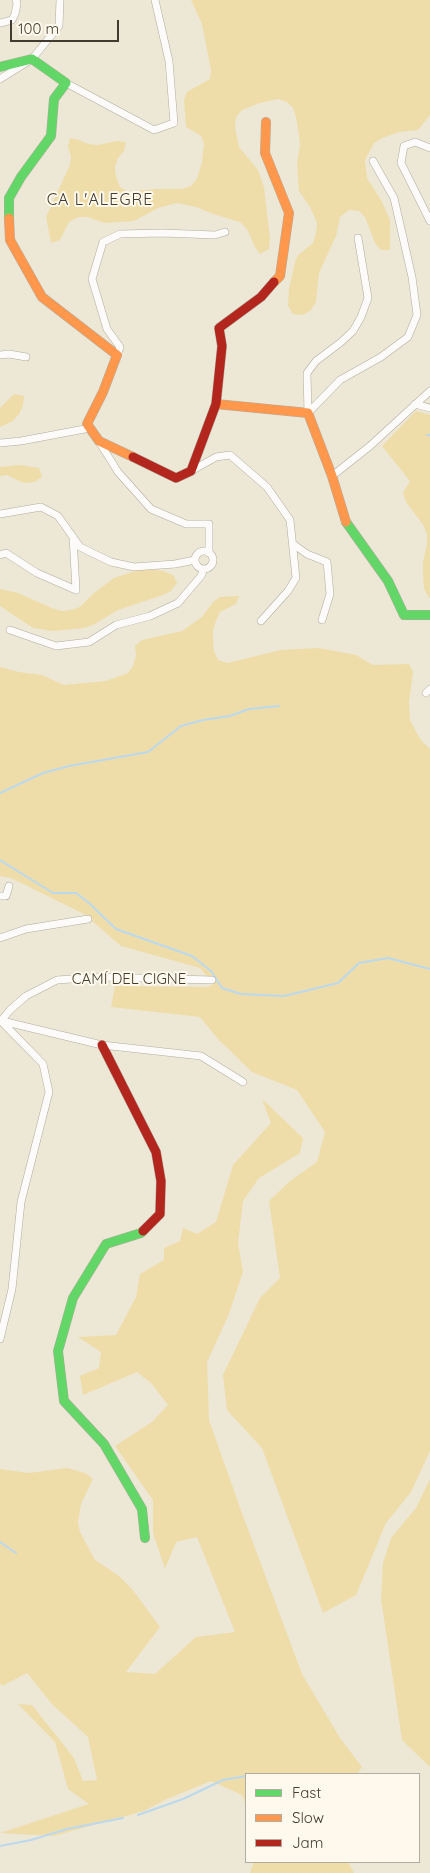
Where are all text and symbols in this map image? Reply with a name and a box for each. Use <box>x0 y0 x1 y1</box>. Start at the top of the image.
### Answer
scale bar <box>12 10 121 42</box>
text: 100 m <box>18 19 59 38</box>
district label: CA L'ALEGRE <box>45 190 155 210</box>
street label: CAMÍ DEL CIGNE <box>72 970 186 988</box>
legend <box>245 1773 420 1863</box>
text: Fast <box>292 1783 321 1802</box>
text: Slow <box>292 1808 324 1827</box>
text: Jam <box>292 1833 323 1852</box>

